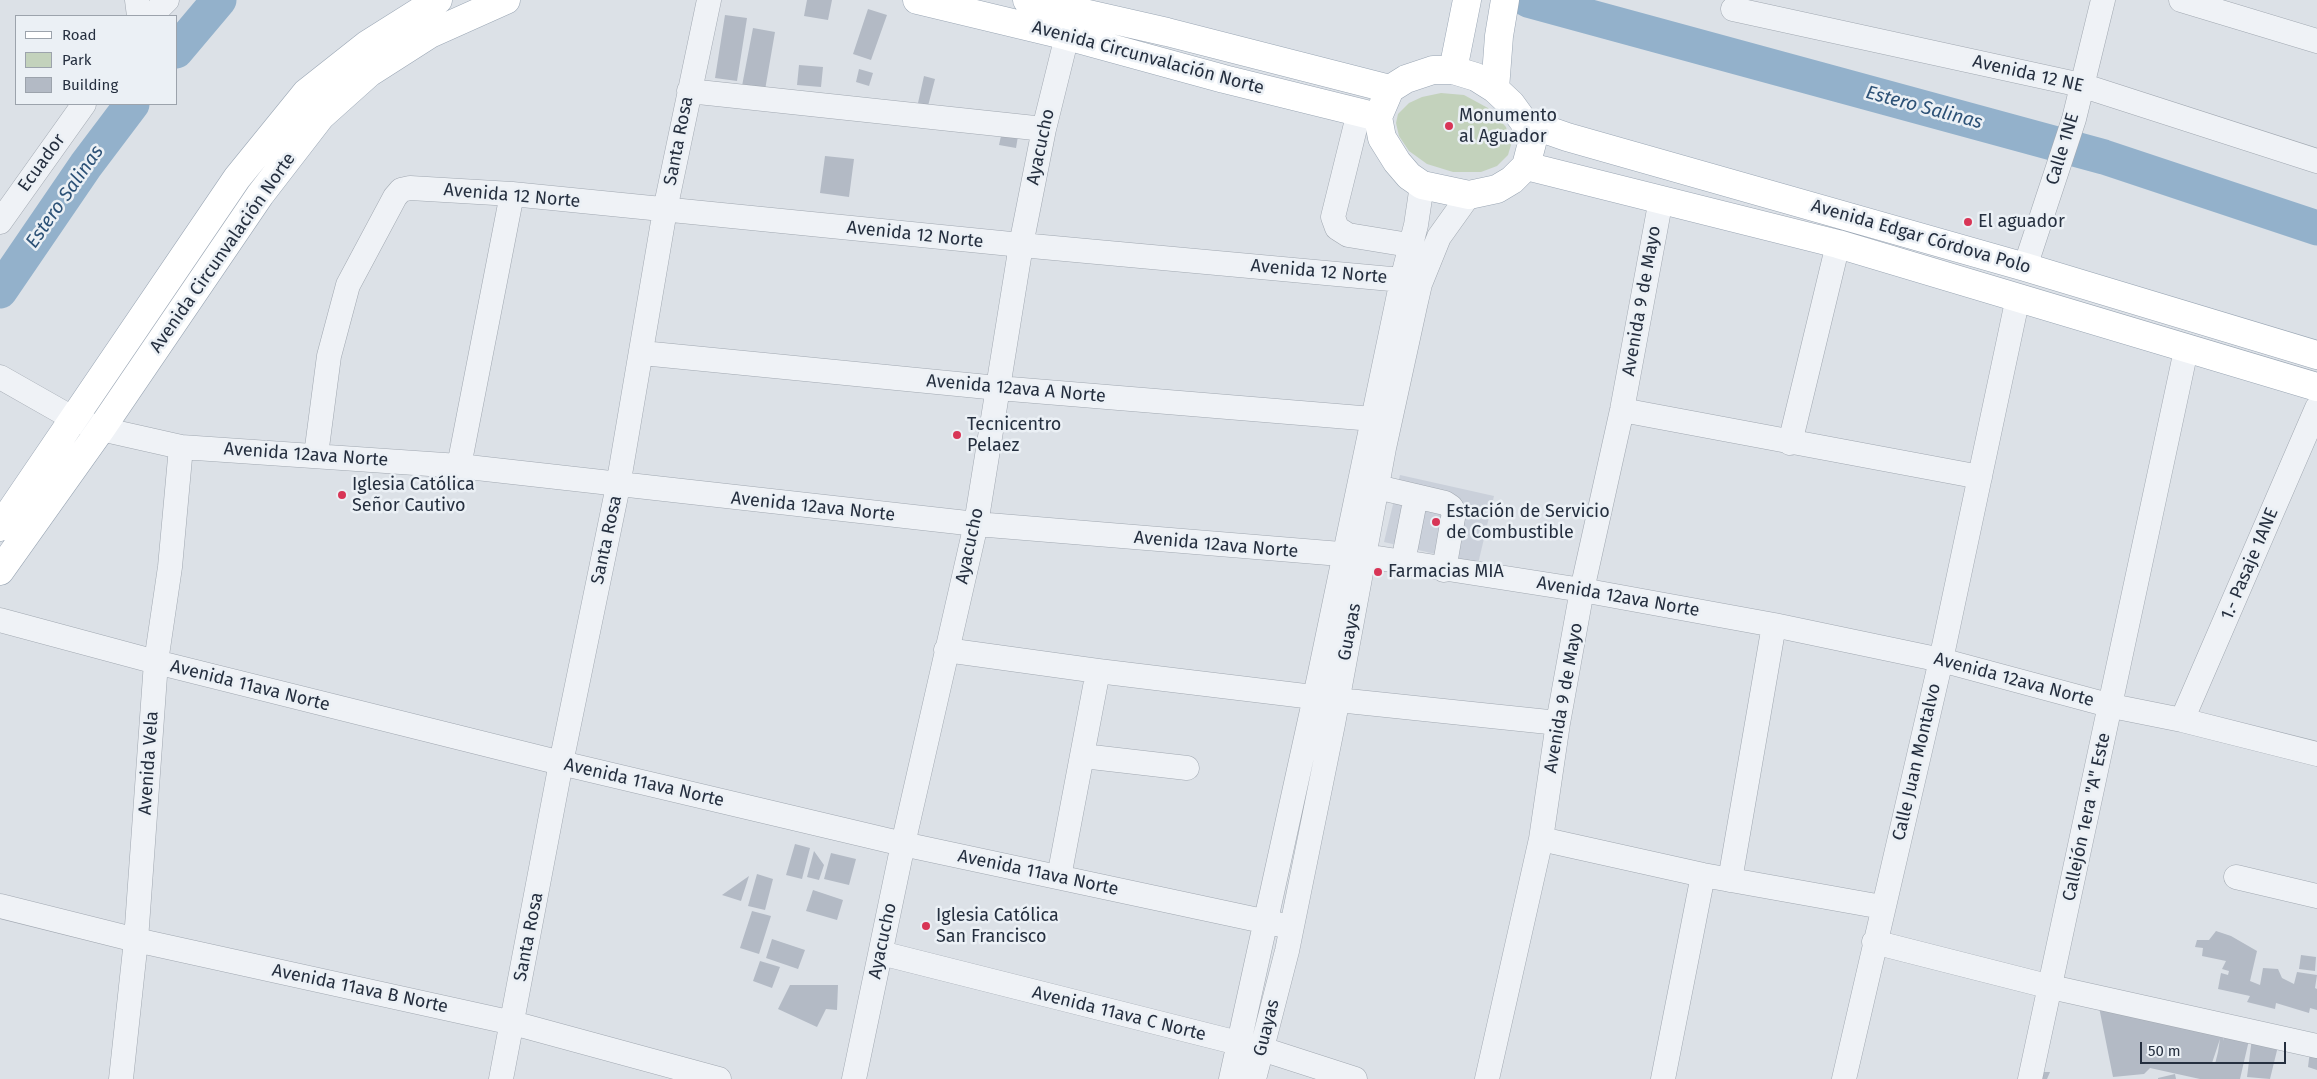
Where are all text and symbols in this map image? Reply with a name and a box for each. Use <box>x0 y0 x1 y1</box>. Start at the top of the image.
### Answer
legend <box>15 15 178 105</box>
street label: Avenida Circunvalación Norte <box>1030 17 1266 99</box>
text: Road <box>62 26 97 44</box>
text: Park <box>62 51 92 69</box>
street label: Avenida 12 NE <box>1970 51 2086 97</box>
text: Building <box>62 76 118 94</box>
water label: Estero Salinas <box>1863 81 1985 135</box>
street label: Santa Rosa <box>660 95 698 187</box>
place label: Monumento al Aguador <box>1459 105 1557 148</box>
street label: Ayacucho <box>1022 107 1060 187</box>
street label: Calle 1NE <box>2042 110 2084 188</box>
marker: Monumento al Aguador <box>1443 120 1455 132</box>
street label: Ecuador <box>14 130 70 196</box>
water label: Estero Salinas <box>21 141 109 253</box>
street label: Avenida Circunvalación Norte <box>146 149 300 357</box>
street label: Avenida 12 Norte <box>443 179 581 213</box>
street label: Avenida Edgar Córdova Polo <box>1809 195 2033 279</box>
place label: El aguador <box>1978 211 2065 233</box>
marker: El aguador <box>1962 216 1974 228</box>
street label: Avenida 12 Norte <box>846 217 984 253</box>
street label: Avenida 9 de Mayo <box>1618 224 1666 378</box>
street label: Avenida 12 Norte <box>1250 255 1388 289</box>
street label: Avenida 12ava A Norte <box>925 370 1107 408</box>
place label: Tecnicentro Pelaez <box>967 414 1061 456</box>
marker: Tecnicentro Pelaez <box>951 429 963 441</box>
street label: Avenida 12ava Norte <box>223 438 389 472</box>
place label: Iglesia Católica Señor Cautivo <box>352 474 475 516</box>
street label: Avenida 12ava Norte <box>730 488 896 526</box>
marker: Iglesia Católica Señor Cautivo <box>336 489 348 501</box>
street label: Santa Rosa <box>587 494 627 586</box>
place label: Estación de Servicio de Combustible <box>1446 501 1610 544</box>
street label: 1.- Pasaje 1ANE <box>2217 505 2283 623</box>
street label: Ayacucho <box>951 506 989 586</box>
marker: Estación de Servicio de Combustible <box>1430 516 1442 528</box>
street label: Avenida 12ava Norte <box>1133 527 1299 563</box>
place label: Farmacias MIA <box>1388 561 1504 583</box>
marker: Farmacias MIA <box>1372 566 1384 578</box>
street label: Avenida 12ava Norte <box>1535 572 1701 622</box>
street label: Guayas <box>1334 602 1366 662</box>
street label: Avenida 9 de Mayo <box>1540 621 1588 775</box>
street label: Avenida 12ava Norte <box>1932 648 2096 712</box>
street label: Avenida 11ava Norte <box>168 656 332 716</box>
street label: Calle Juan Montalvo <box>1888 681 1946 843</box>
street label: Avenida Vela <box>135 710 163 816</box>
street label: Callejón 1era "A" Este <box>2059 731 2115 903</box>
street label: Avenida 11ava Norte <box>562 754 726 812</box>
street label: Avenida 11ava Norte <box>956 845 1120 901</box>
street label: Santa Rosa <box>510 891 548 983</box>
street label: Ayacucho <box>864 901 902 981</box>
place label: Iglesia Católica San Francisco <box>936 905 1059 948</box>
marker: Iglesia Católica San Francisco <box>920 920 932 932</box>
street label: Avenida 11ava B Norte <box>270 960 450 1018</box>
street label: Avenida 11ava C Norte <box>1030 982 1208 1046</box>
street label: Guayas <box>1250 997 1284 1059</box>
scale bar <box>2142 1032 2288 1064</box>
text: 50 m <box>2148 1042 2181 1060</box>

